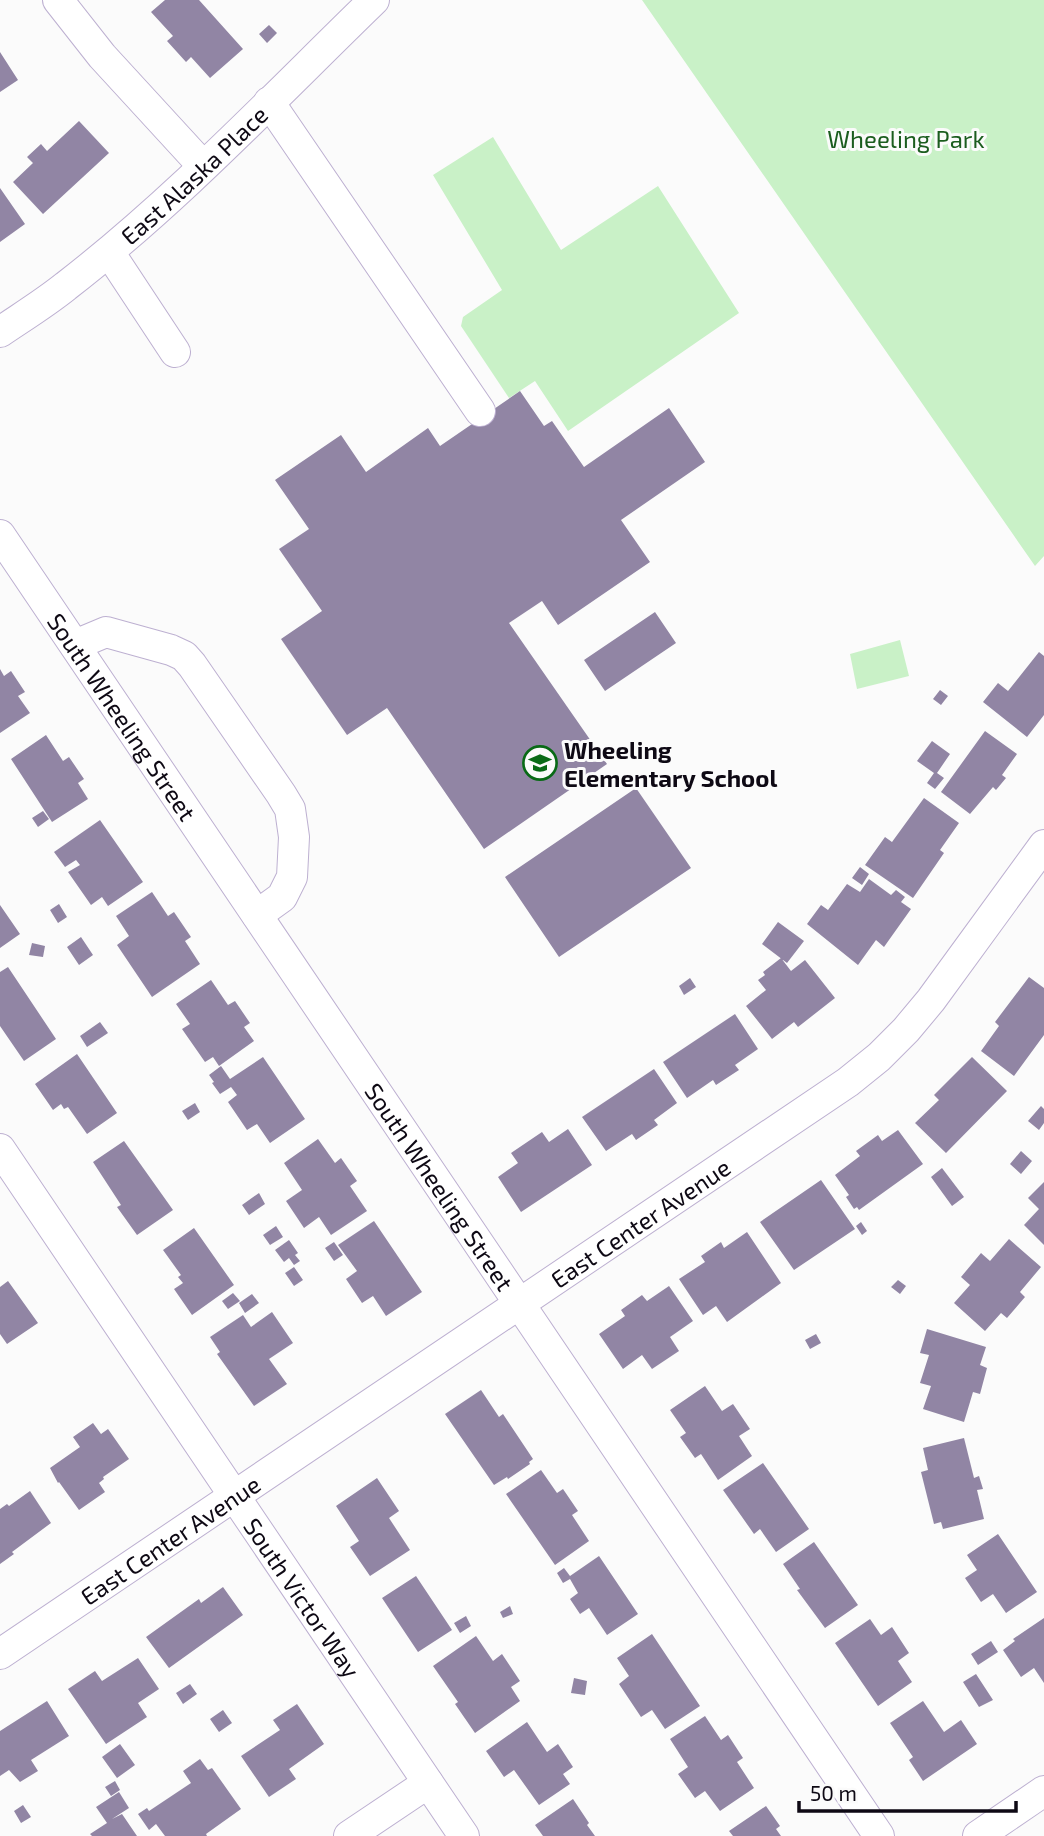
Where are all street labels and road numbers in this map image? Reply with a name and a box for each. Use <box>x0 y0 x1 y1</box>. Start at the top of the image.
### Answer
street label: East Alaska Place <box>114 99 273 250</box>
street label: South Wheeling Street <box>42 607 203 826</box>
street label: South Wheeling Street <box>360 1077 520 1295</box>
street label: East Center Avenue <box>545 1151 735 1293</box>
street label: East Center Avenue <box>75 1469 265 1610</box>
street label: South Victor Way <box>239 1512 367 1683</box>

